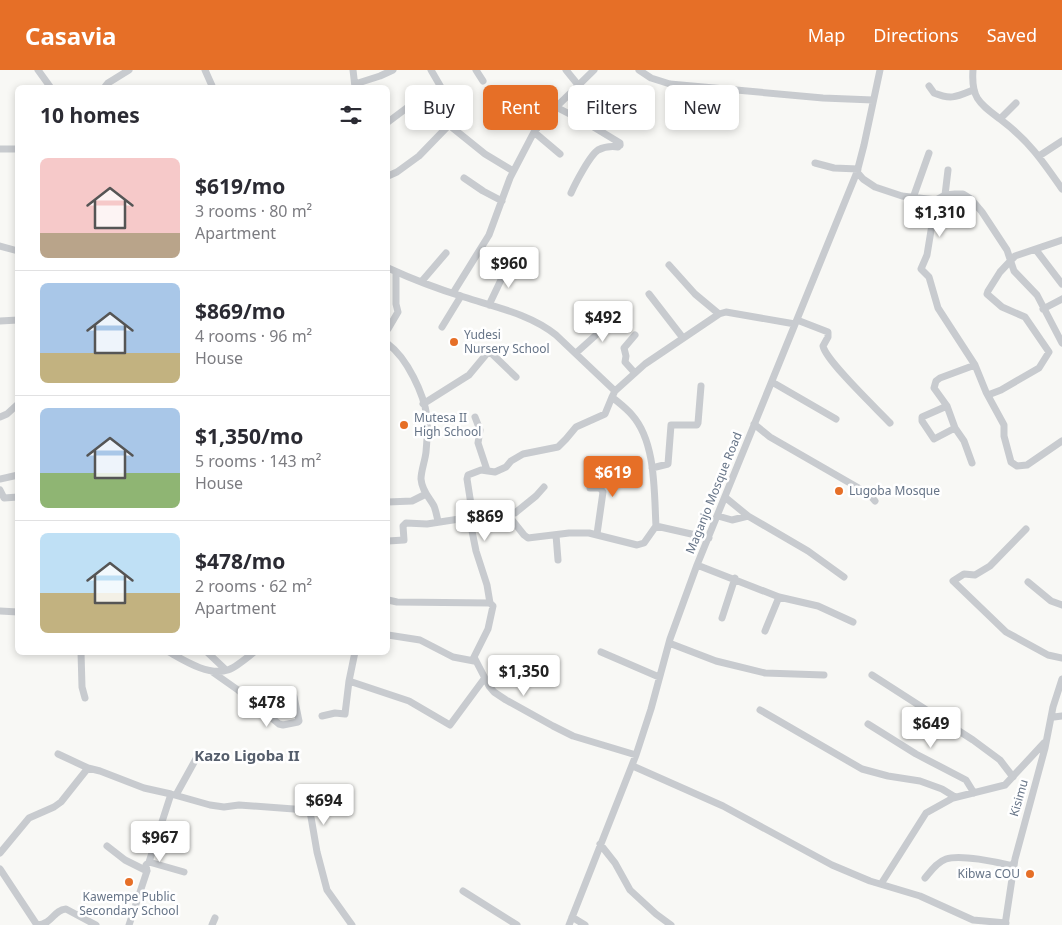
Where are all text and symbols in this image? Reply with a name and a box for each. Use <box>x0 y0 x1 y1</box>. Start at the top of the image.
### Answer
text: Casavia <box>25 19 116 52</box>
text: Map <box>808 23 845 47</box>
text: Directions <box>873 23 959 47</box>
text: Saved <box>987 23 1037 47</box>
chip: Buy <box>405 85 473 130</box>
chip: Rent <box>483 85 558 130</box>
chip: Filters <box>568 85 655 130</box>
chip: New <box>665 85 739 130</box>
text: 10 homes <box>40 101 140 129</box>
icon: filters <box>337 101 365 129</box>
text: $619/mo <box>195 172 285 200</box>
icon: home <box>80 178 140 238</box>
pin: $1,310 <box>899 196 981 238</box>
text: 3 rooms · 80 m² <box>195 200 312 222</box>
text: $1,310 <box>915 201 965 223</box>
text: Apartment <box>195 222 276 244</box>
pin: $960 <box>479 246 539 289</box>
text: $960 <box>491 252 527 274</box>
text: $869/mo <box>195 297 285 325</box>
pin: $492 <box>573 300 633 343</box>
icon: home <box>80 303 140 363</box>
text: $492 <box>585 306 621 328</box>
text: 4 rooms · 96 m² <box>195 325 312 347</box>
place label: Yudesi Nursery School <box>464 326 550 357</box>
marker: Yudesi Nursery School <box>448 336 460 348</box>
text: House <box>195 347 243 369</box>
place label: Mutesa II High School <box>414 409 481 440</box>
marker: Mutesa II High School <box>398 419 410 431</box>
text: $1,350/mo <box>195 422 303 450</box>
icon: home <box>80 428 140 488</box>
street label: Maganjo Mosque Road <box>681 429 746 556</box>
text: 5 rooms · 143 m² <box>195 450 321 472</box>
pin: $619 <box>583 456 643 498</box>
text: $619 <box>595 461 631 483</box>
text: House <box>195 472 243 494</box>
place label: Lugoba Mosque <box>849 482 940 499</box>
marker: Lugoba Mosque <box>833 485 845 497</box>
pin: $869 <box>455 500 515 542</box>
text: $869 <box>467 505 503 527</box>
text: $478/mo <box>195 547 285 575</box>
icon: home <box>80 553 140 613</box>
text: 2 rooms · 62 m² <box>195 575 312 597</box>
text: Apartment <box>195 597 276 619</box>
pin: $1,350 <box>483 654 565 697</box>
text: $1,350 <box>499 660 549 682</box>
pin: $478 <box>237 686 297 728</box>
text: $478 <box>249 691 285 713</box>
pin: $649 <box>901 706 961 749</box>
text: $649 <box>913 712 949 734</box>
district label: Kazo Ligoba II <box>194 745 300 765</box>
street label: Kisimu <box>1005 777 1032 818</box>
pin: $694 <box>294 784 354 826</box>
text: $694 <box>306 789 342 811</box>
pin: $967 <box>130 820 190 863</box>
text: $967 <box>142 826 178 848</box>
place label: Kibwa COU <box>958 865 1020 882</box>
marker: Kibwa COU <box>1024 868 1036 880</box>
marker: Kawempe Public Secondary School <box>123 876 135 888</box>
place label: Kawempe Public Secondary School <box>79 888 179 919</box>

